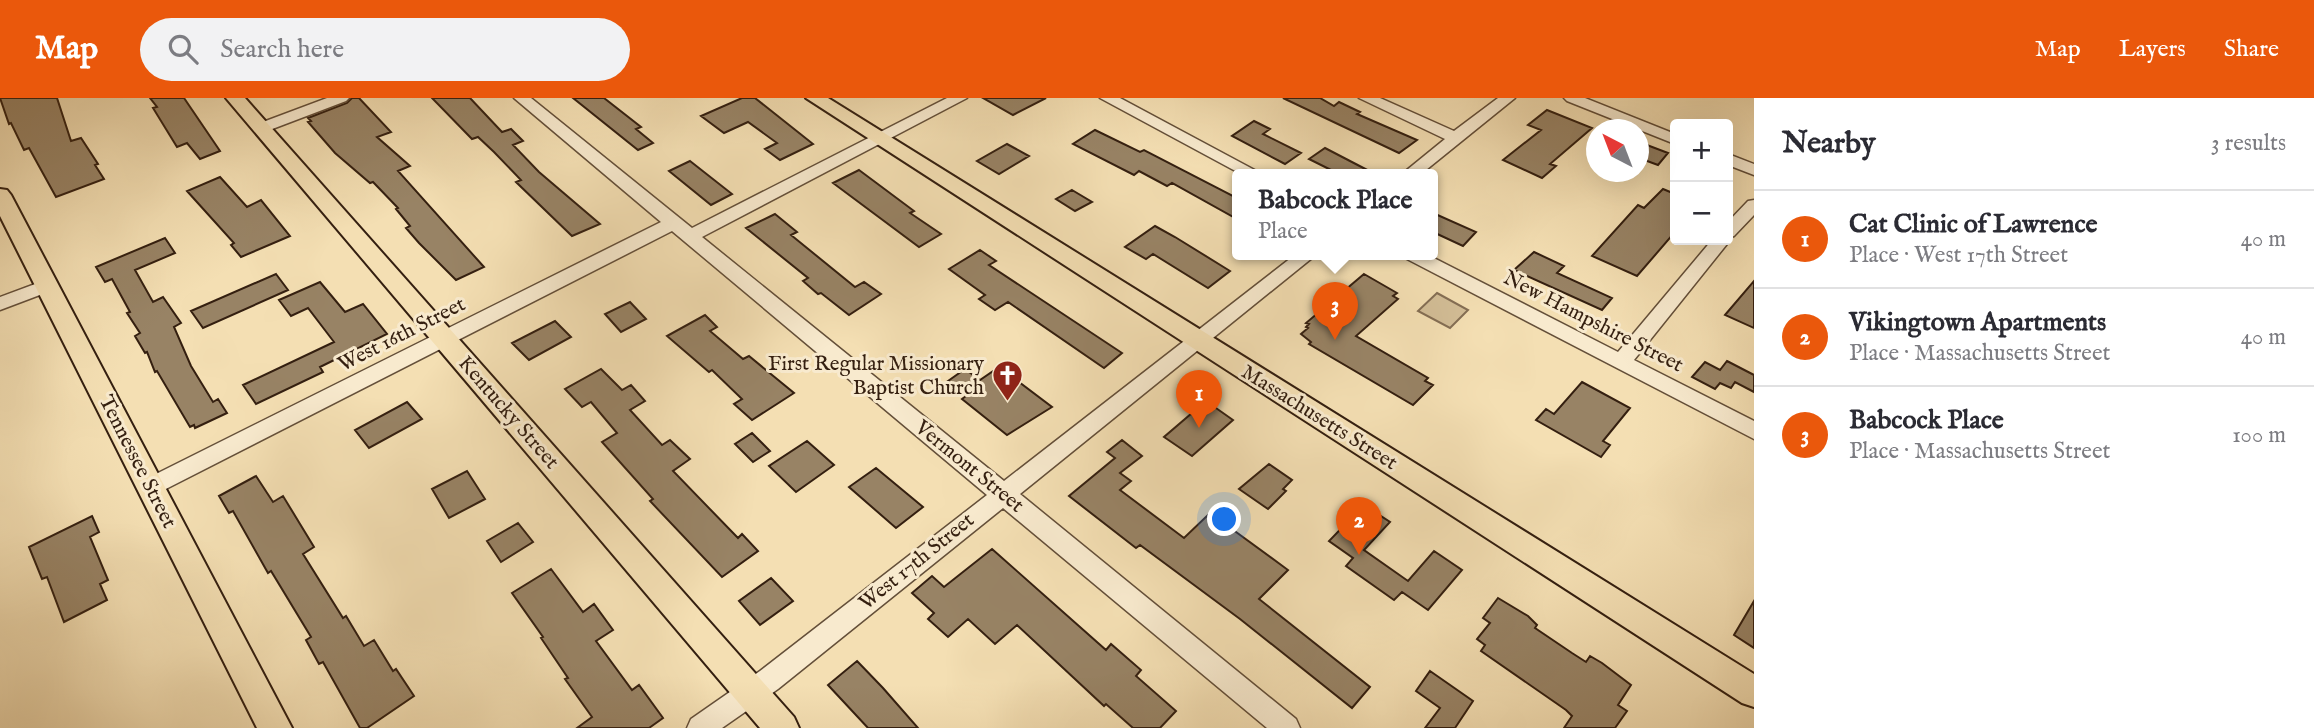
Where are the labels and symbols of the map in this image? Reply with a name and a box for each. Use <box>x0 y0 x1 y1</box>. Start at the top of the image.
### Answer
north arrow <box>1586 119 1649 182</box>
street label: New Hampshire Street <box>1498 265 1688 379</box>
pin: 3 <box>1312 282 1358 340</box>
street label: West 16th Street <box>334 291 470 379</box>
street label: Kentucky Street <box>451 351 565 475</box>
place label: First Regular Missionary Baptist Church <box>768 351 985 402</box>
church icon: First Regular Missionary Baptist Church <box>990 359 1024 403</box>
street label: Massachusetts Street <box>1236 359 1402 477</box>
pin: 1 <box>1176 370 1222 428</box>
street label: Tennessee Street <box>92 391 182 533</box>
street label: Vermont Street <box>908 414 1029 519</box>
pin: 2 <box>1336 497 1382 555</box>
your location <box>1207 502 1241 536</box>
street label: West 17th Street <box>854 507 980 617</box>

